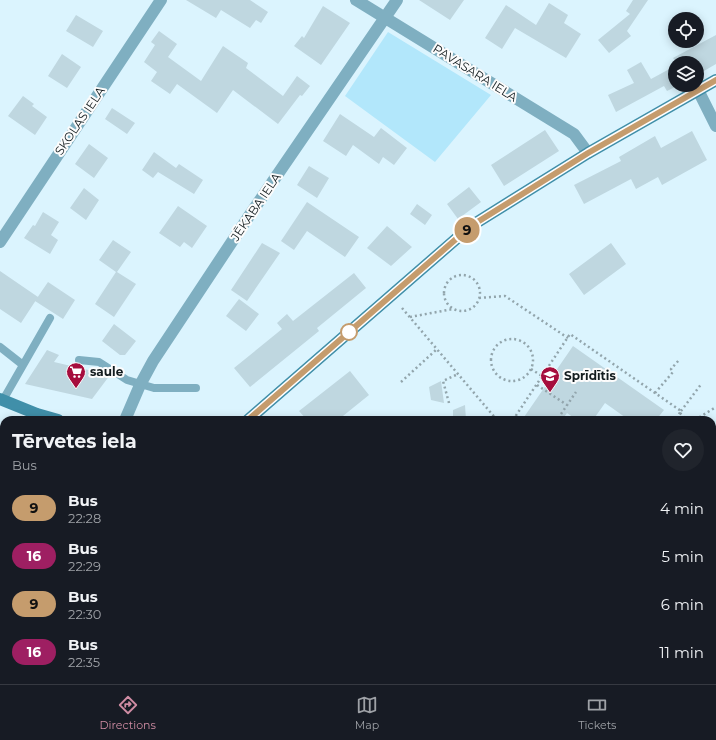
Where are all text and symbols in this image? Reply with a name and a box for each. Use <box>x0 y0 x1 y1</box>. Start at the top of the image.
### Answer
map controls <box>668 12 704 92</box>
button: locate <box>668 12 704 48</box>
street label: PAVASARA IELA <box>430 41 521 105</box>
button: layers <box>668 56 704 92</box>
street label: SKOLAS IELA <box>51 83 108 158</box>
street label: JĒKABA IELA <box>227 169 284 244</box>
line badge: 9 <box>454 217 480 243</box>
text: 9 <box>463 221 471 239</box>
unlabelled marker <box>340 323 358 341</box>
supermarket icon: saule <box>65 361 87 389</box>
place label: saule <box>90 364 124 379</box>
school or university icon: Sprīdītis <box>539 365 561 393</box>
place label: Sprīdītis <box>564 368 616 383</box>
button: heart <box>662 429 704 471</box>
text: Tērvetes iela <box>12 430 137 453</box>
text: Bus <box>12 457 37 473</box>
text: Bus <box>68 491 98 510</box>
text: 9 <box>30 499 38 517</box>
text: 4 min <box>660 499 704 518</box>
text: 22:28 <box>68 510 101 526</box>
text: Bus <box>68 539 98 558</box>
text: 16 <box>27 547 41 565</box>
text: 5 min <box>661 547 704 566</box>
text: 22:29 <box>68 558 101 574</box>
text: Bus <box>68 587 98 606</box>
text: 9 <box>30 595 38 613</box>
text: 6 min <box>661 595 704 614</box>
text: 22:30 <box>68 606 101 622</box>
text: Bus <box>68 635 98 654</box>
text: 16 <box>27 643 41 661</box>
text: 11 min <box>659 643 704 662</box>
text: 22:35 <box>68 654 100 670</box>
tab: Directions <box>99 694 156 732</box>
tab: Map <box>355 694 379 732</box>
tab: Tickets <box>578 694 616 732</box>

